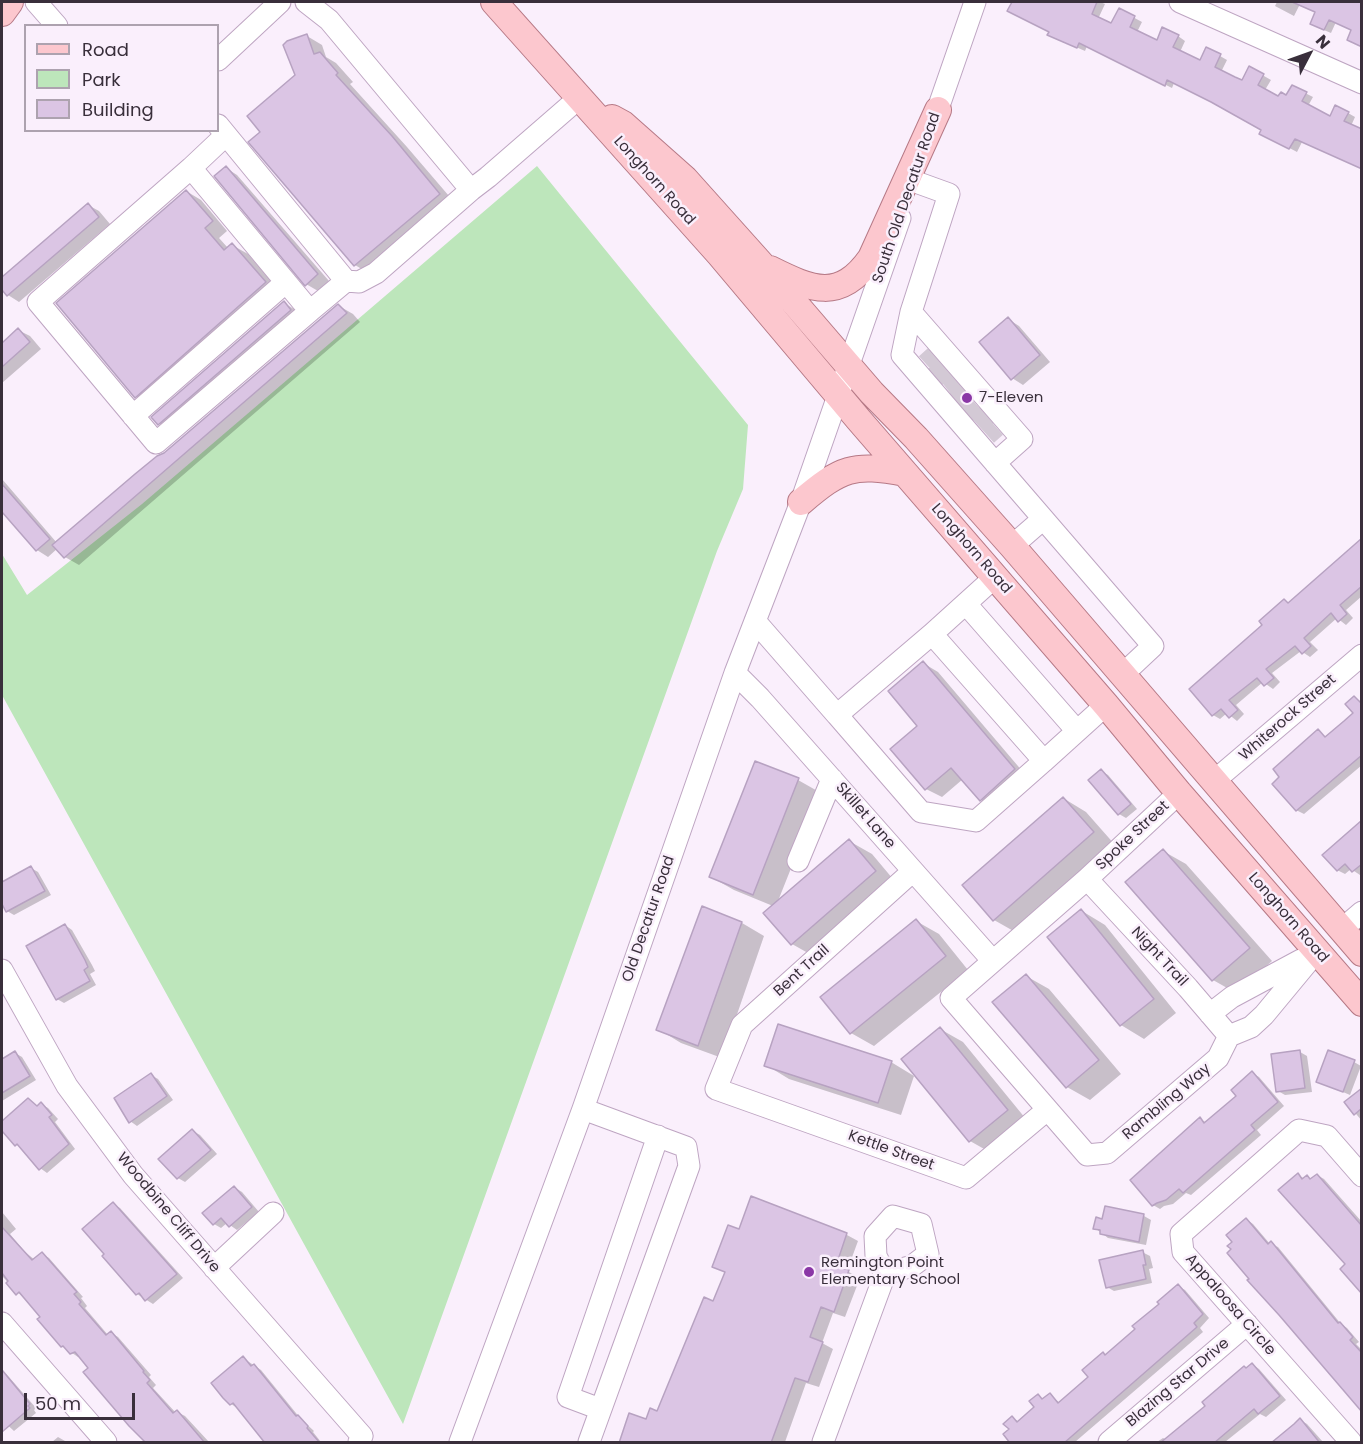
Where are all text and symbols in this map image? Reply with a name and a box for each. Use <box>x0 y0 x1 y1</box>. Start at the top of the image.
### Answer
legend <box>24 24 219 132</box>
north arrow <box>1279 24 1339 84</box>
text: N <box>1310 30 1336 54</box>
text: Road <box>82 37 129 62</box>
text: Park <box>82 67 121 92</box>
text: Building <box>82 97 154 122</box>
street label: South Old Decatur Road <box>869 110 945 286</box>
street label: Longhorn Road <box>609 133 699 229</box>
place label: 7-Eleven <box>979 389 1043 407</box>
marker: 7-Eleven <box>960 391 974 405</box>
street label: Longhorn Road <box>927 500 1015 598</box>
street label: Whiterock Street <box>1236 671 1340 765</box>
street label: Skillet Lane <box>831 779 899 853</box>
street label: Spoke Street <box>1093 798 1173 874</box>
street label: Old Decatur Road <box>619 853 679 985</box>
street label: Longhorn Road <box>1244 869 1332 967</box>
street label: Night Trail <box>1127 924 1191 990</box>
street label: Bent Trail <box>770 941 834 1001</box>
street label: Rambling Way <box>1119 1060 1215 1144</box>
street label: Kettle Street <box>846 1127 936 1175</box>
street label: Woodbine Cliff Drive <box>113 1149 223 1277</box>
street label: Appaloosa Circle <box>1181 1251 1279 1359</box>
place label: Remington Point Elementary School <box>821 1254 960 1289</box>
marker: Remington Point Elementary School <box>802 1265 816 1279</box>
street label: Blazing Star Drive <box>1123 1335 1233 1431</box>
scale bar <box>27 1381 138 1419</box>
text: 50 m <box>35 1391 81 1416</box>

